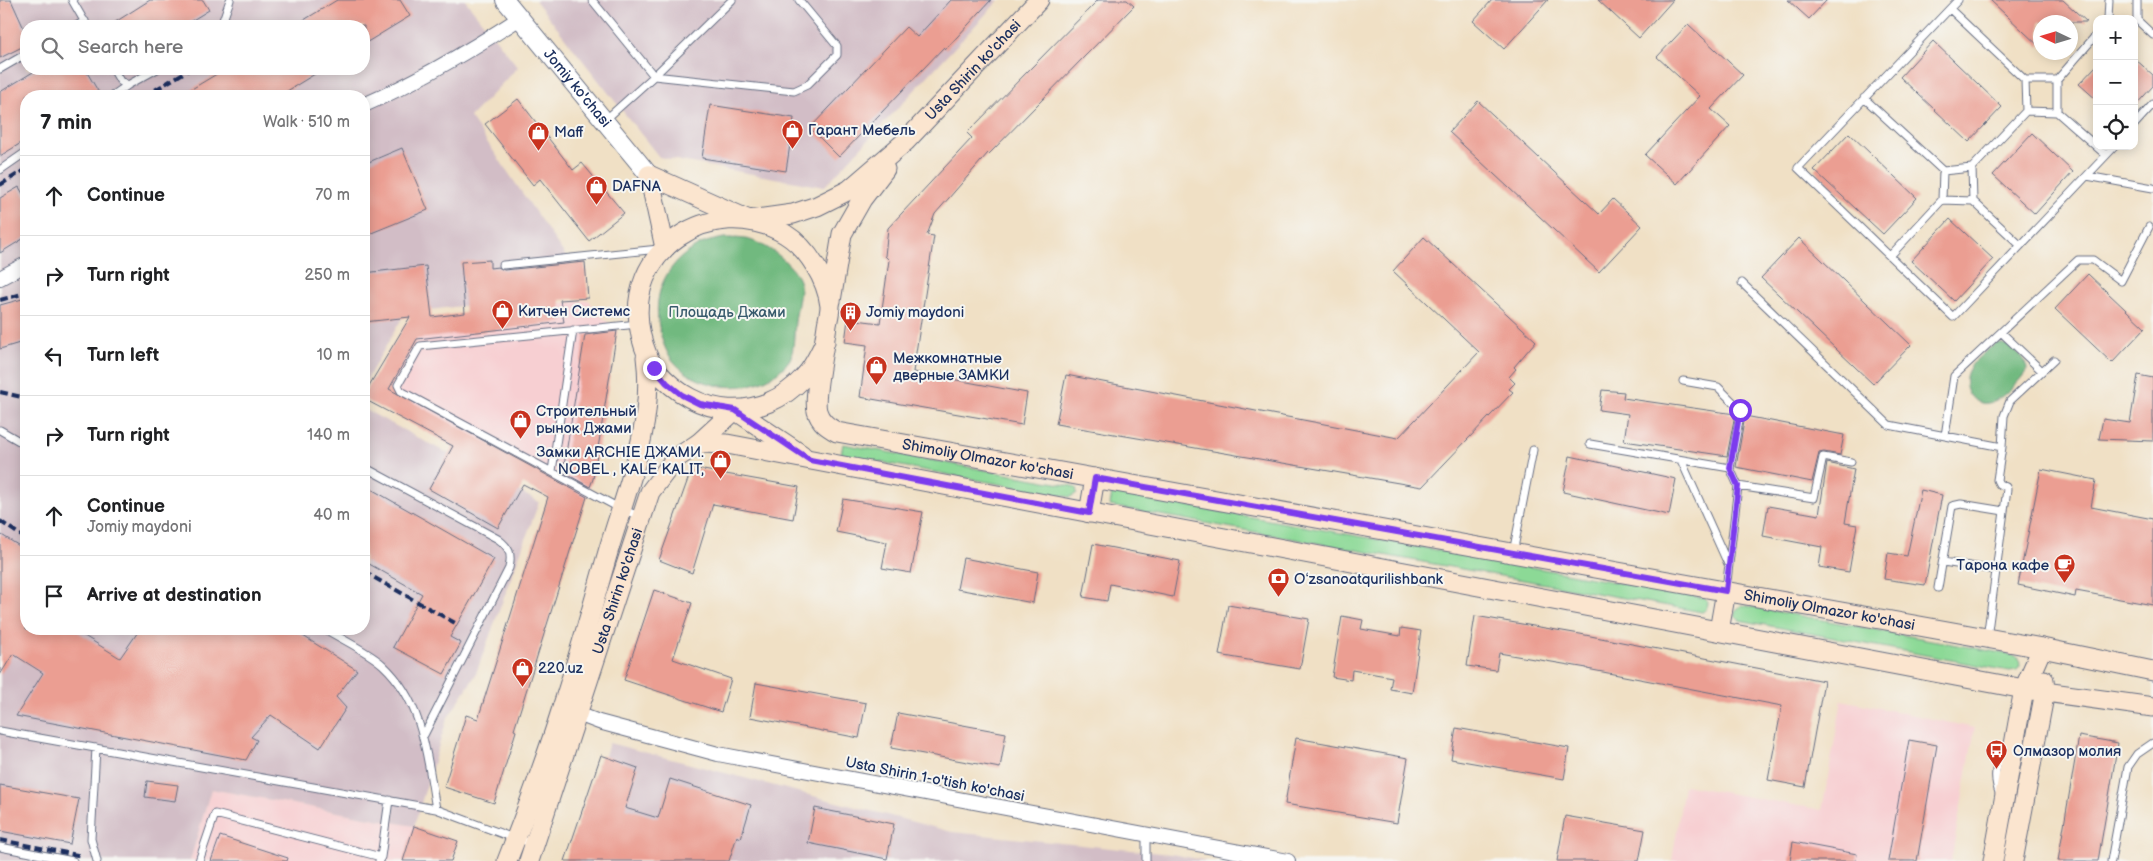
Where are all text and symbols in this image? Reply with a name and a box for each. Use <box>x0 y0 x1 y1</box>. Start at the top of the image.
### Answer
north arrow <box>2033 15 2078 60</box>
map controls <box>2093 15 2138 150</box>
button: + <box>2093 15 2138 60</box>
street label: Usta Shirin ko'chasi <box>921 16 1025 125</box>
search box <box>20 20 370 75</box>
icon: search <box>38 34 66 62</box>
text: Search here <box>78 36 183 59</box>
street label: Jomiy ko'chasi <box>539 45 615 132</box>
button: − <box>2093 60 2138 105</box>
button: locate <box>2093 105 2138 150</box>
text: 7 min <box>40 110 92 135</box>
text: Walk · 510 m <box>263 113 350 132</box>
shop icon: Гарант Мебель <box>780 118 804 149</box>
shop icon: Maff <box>526 120 550 151</box>
place label: Гарант Мебель <box>808 121 916 140</box>
place label: Maff <box>554 123 584 142</box>
shop icon: DAFNA <box>584 174 608 205</box>
place label: DAFNA <box>612 177 662 196</box>
icon: ahead <box>40 182 68 210</box>
text: Continue <box>87 184 165 207</box>
text: 70 m <box>315 186 350 205</box>
icon: right <box>40 262 68 290</box>
text: Turn right <box>87 264 170 287</box>
text: 250 m <box>304 266 350 285</box>
shop icon: Китчен Системс <box>490 299 514 330</box>
building icon: Jomiy maydoni <box>838 300 862 331</box>
place label: Китчен Системс <box>518 302 631 321</box>
park label: Площадь Джами <box>668 303 786 322</box>
place label: Jomiy maydoni <box>866 303 964 322</box>
icon: left <box>40 342 68 370</box>
text: Turn left <box>87 344 159 367</box>
text: 10 m <box>317 346 350 365</box>
place label: Межкомнатные дверные ЗАМКИ <box>893 349 1010 385</box>
shop icon: Межкомнатные дверные ЗАМКИ <box>865 355 889 386</box>
route end <box>643 357 666 380</box>
route start <box>1729 399 1752 422</box>
place label: Строительный рынок Джами <box>536 402 637 438</box>
shop icon: Строительный рынок Джами <box>508 408 532 439</box>
icon: right <box>40 422 68 450</box>
text: Turn right <box>87 424 170 447</box>
text: 140 m <box>307 426 350 445</box>
street label: Shimoliy Olmazor ko'chasi <box>901 435 1075 484</box>
place label: Замки ARCHIE ДЖАМИ. NOBEL , KALE KALIT, <box>537 443 704 479</box>
shop icon: Замки ARCHIE ДЖАМИ. NOBEL , KALE KALIT, <box>708 449 732 480</box>
text: Continue <box>87 495 165 518</box>
icon: ahead <box>40 502 68 530</box>
text: 40 m <box>313 506 350 525</box>
text: Jomiy maydoni <box>87 518 192 537</box>
street label: Usta Shirin ko'chasi <box>588 526 647 657</box>
cafe icon: Тарона кафе <box>2053 553 2077 584</box>
place label: Тарона кафе <box>1956 556 2049 575</box>
bank icon: Oʻzsanoatqurilishbank <box>1266 567 1290 598</box>
place label: Oʻzsanoatqurilishbank <box>1294 570 1444 589</box>
icon: arrive <box>40 582 68 610</box>
text: Arrive at destination <box>87 584 262 607</box>
street label: Shimoliy Olmazor ko'chasi <box>1742 586 1916 635</box>
shop icon: 220.uz <box>510 656 534 687</box>
place label: 220.uz <box>538 659 584 678</box>
bus stop icon: Олмазор молия <box>1985 739 2009 770</box>
place label: Олмазор молия <box>2013 742 2121 761</box>
street label: Usta Shirin 1-o'tish ko'chasi <box>844 753 1026 806</box>

